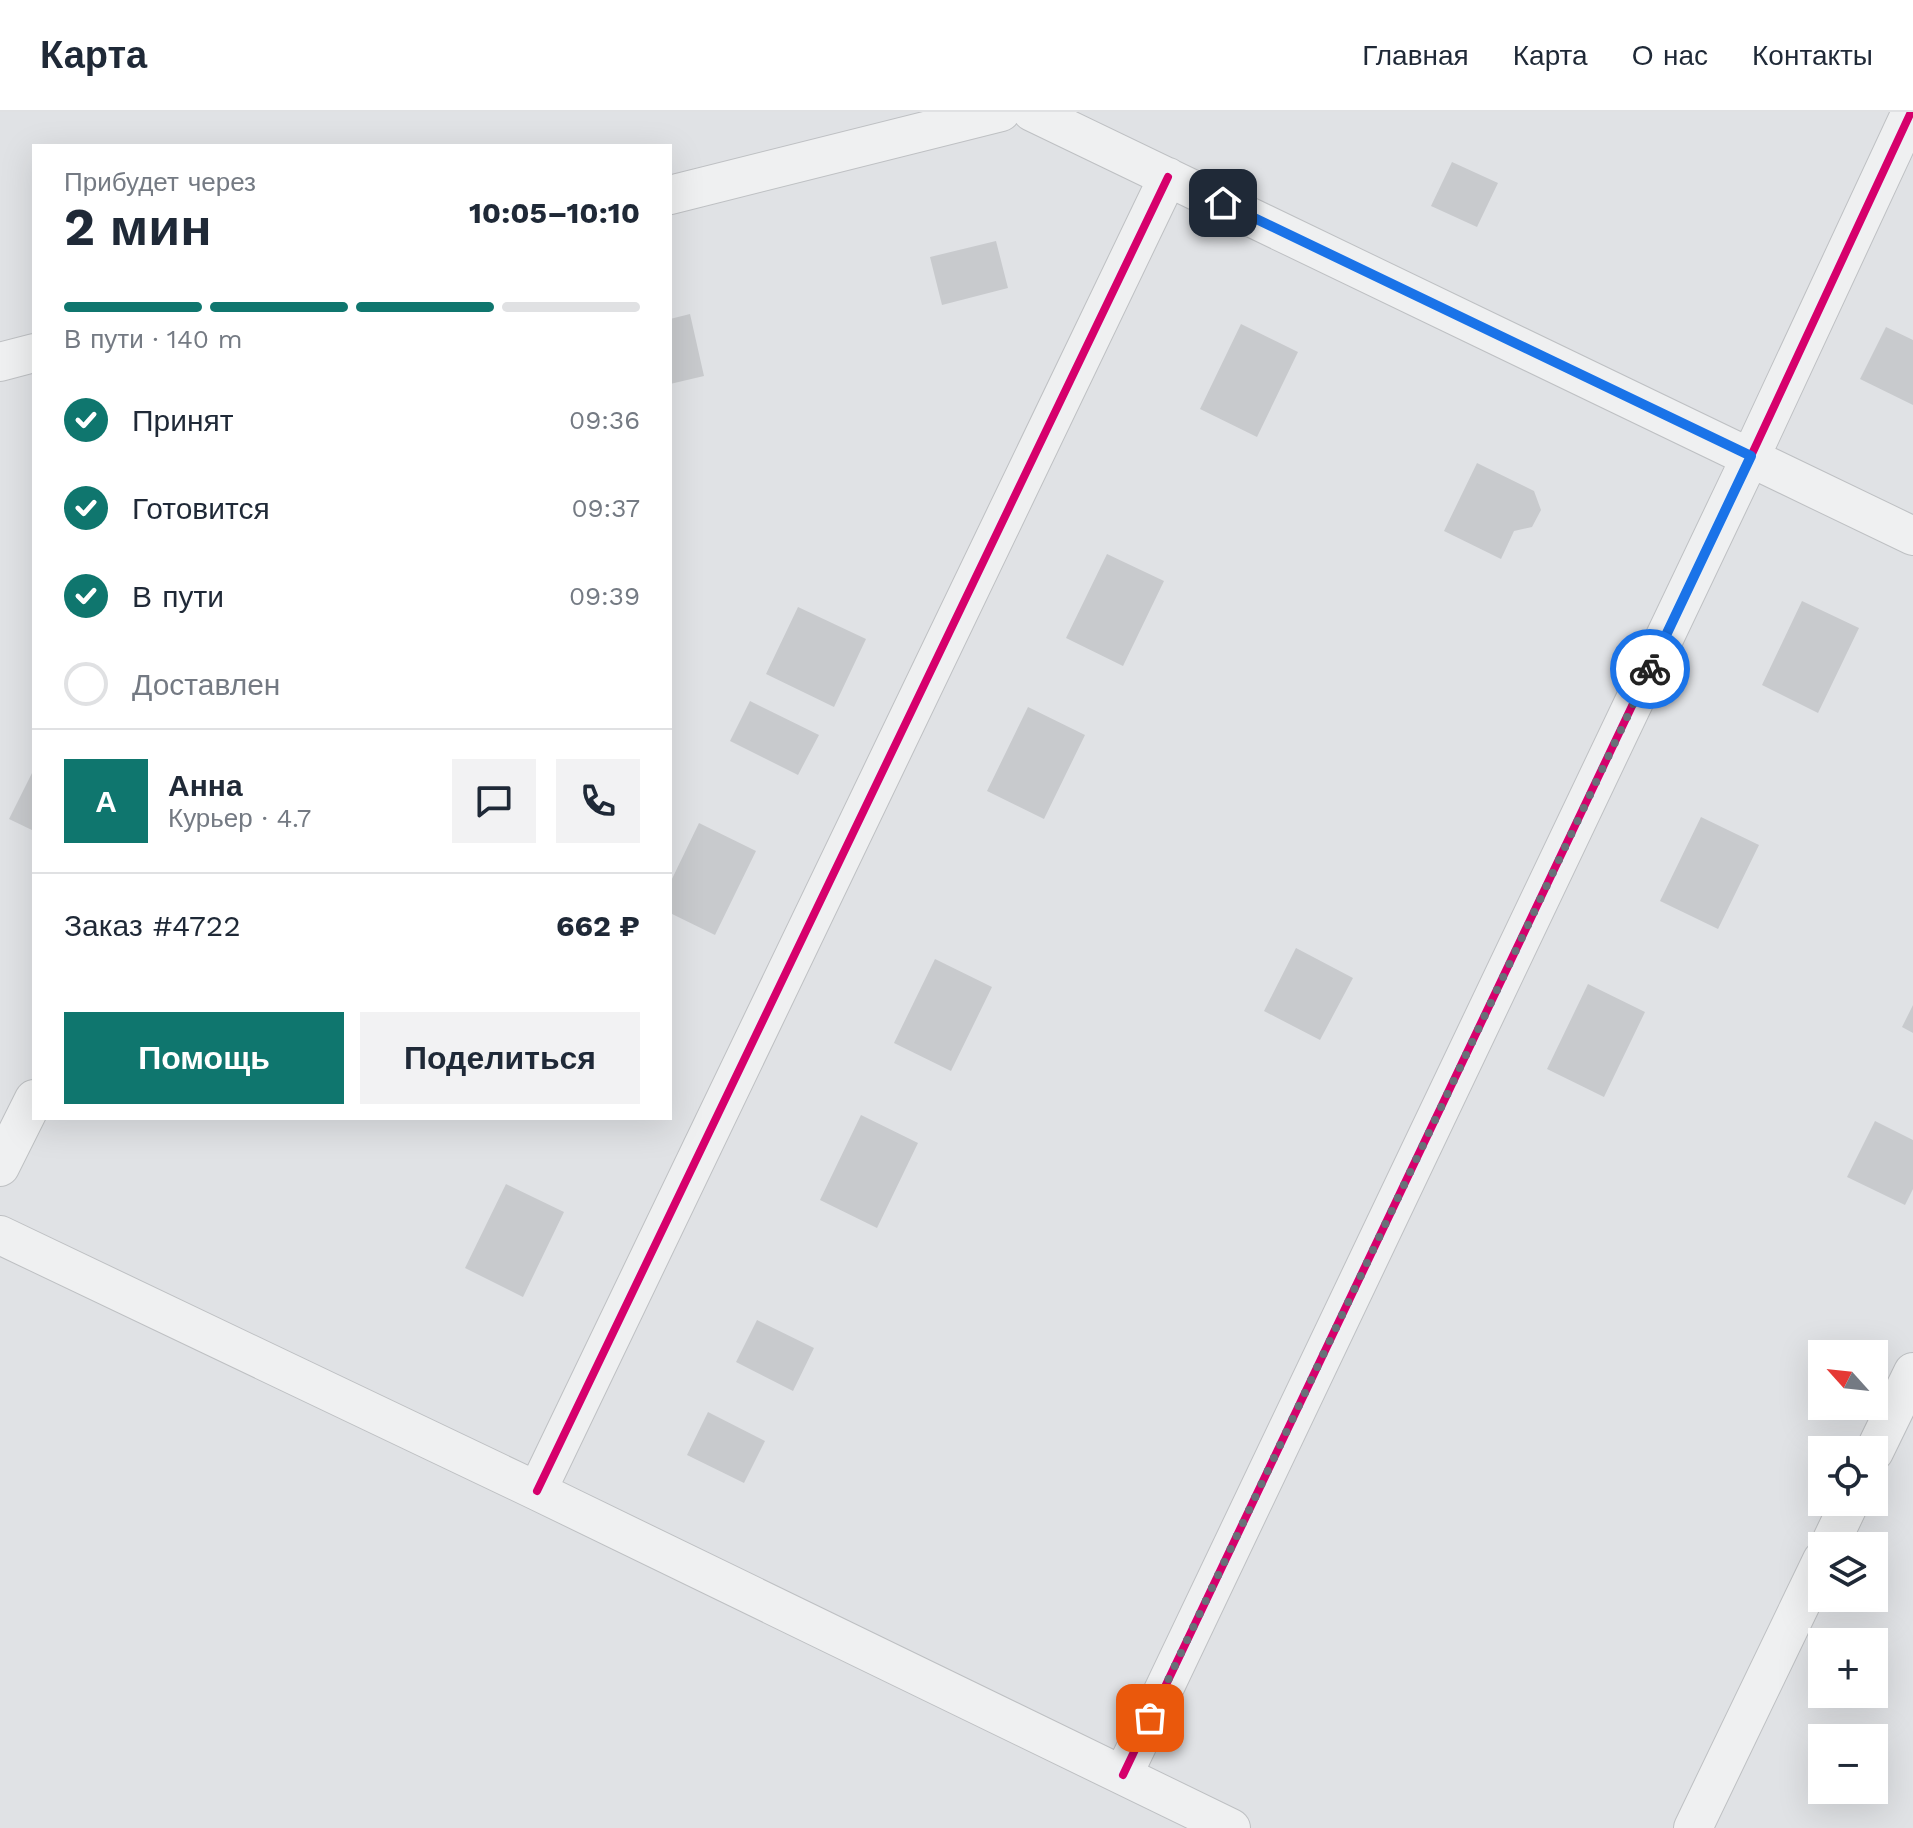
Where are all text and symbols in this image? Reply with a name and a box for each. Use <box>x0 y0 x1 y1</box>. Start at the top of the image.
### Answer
text: Карта <box>40 33 147 77</box>
text: Главная <box>1362 39 1469 72</box>
text: Карта <box>1513 39 1588 72</box>
text: О нас <box>1632 39 1708 72</box>
text: Контакты <box>1752 39 1873 72</box>
text: Прибудет через <box>64 167 256 197</box>
pin <box>1189 169 1257 237</box>
icon: home <box>1201 181 1245 225</box>
text: 10:05–10:10 <box>469 195 640 230</box>
text: 2 мин <box>64 197 212 258</box>
text: В пути · 140 m <box>64 324 243 354</box>
icon: check <box>64 398 108 442</box>
text: Принят <box>132 403 234 438</box>
text: 09:36 <box>569 405 640 435</box>
icon: check <box>64 486 108 530</box>
text: Готовится <box>132 491 270 526</box>
text: 09:37 <box>571 493 640 523</box>
icon: check <box>64 574 108 618</box>
text: В пути <box>132 579 224 614</box>
text: 09:39 <box>569 581 640 611</box>
courier <box>1610 629 1690 709</box>
icon: bike <box>1628 647 1672 691</box>
text: Доставлен <box>132 667 280 702</box>
button: chat <box>452 759 536 843</box>
button: phone <box>556 759 640 843</box>
text: Анна <box>168 768 243 803</box>
text: А <box>95 784 117 819</box>
text: Курьер · 4.7 <box>168 803 311 833</box>
text: Заказ #4722 <box>64 908 241 943</box>
text: 662 ₽ <box>556 908 640 943</box>
button: Помощь <box>64 1012 344 1104</box>
button: Поделиться <box>360 1012 640 1104</box>
north arrow <box>1808 1340 1888 1420</box>
map controls <box>1808 1340 1888 1804</box>
button: locate <box>1808 1436 1888 1516</box>
button: layers <box>1808 1532 1888 1612</box>
button: + <box>1808 1628 1888 1708</box>
pin <box>1116 1684 1184 1752</box>
icon: bag <box>1128 1696 1172 1740</box>
button: − <box>1808 1724 1888 1804</box>

